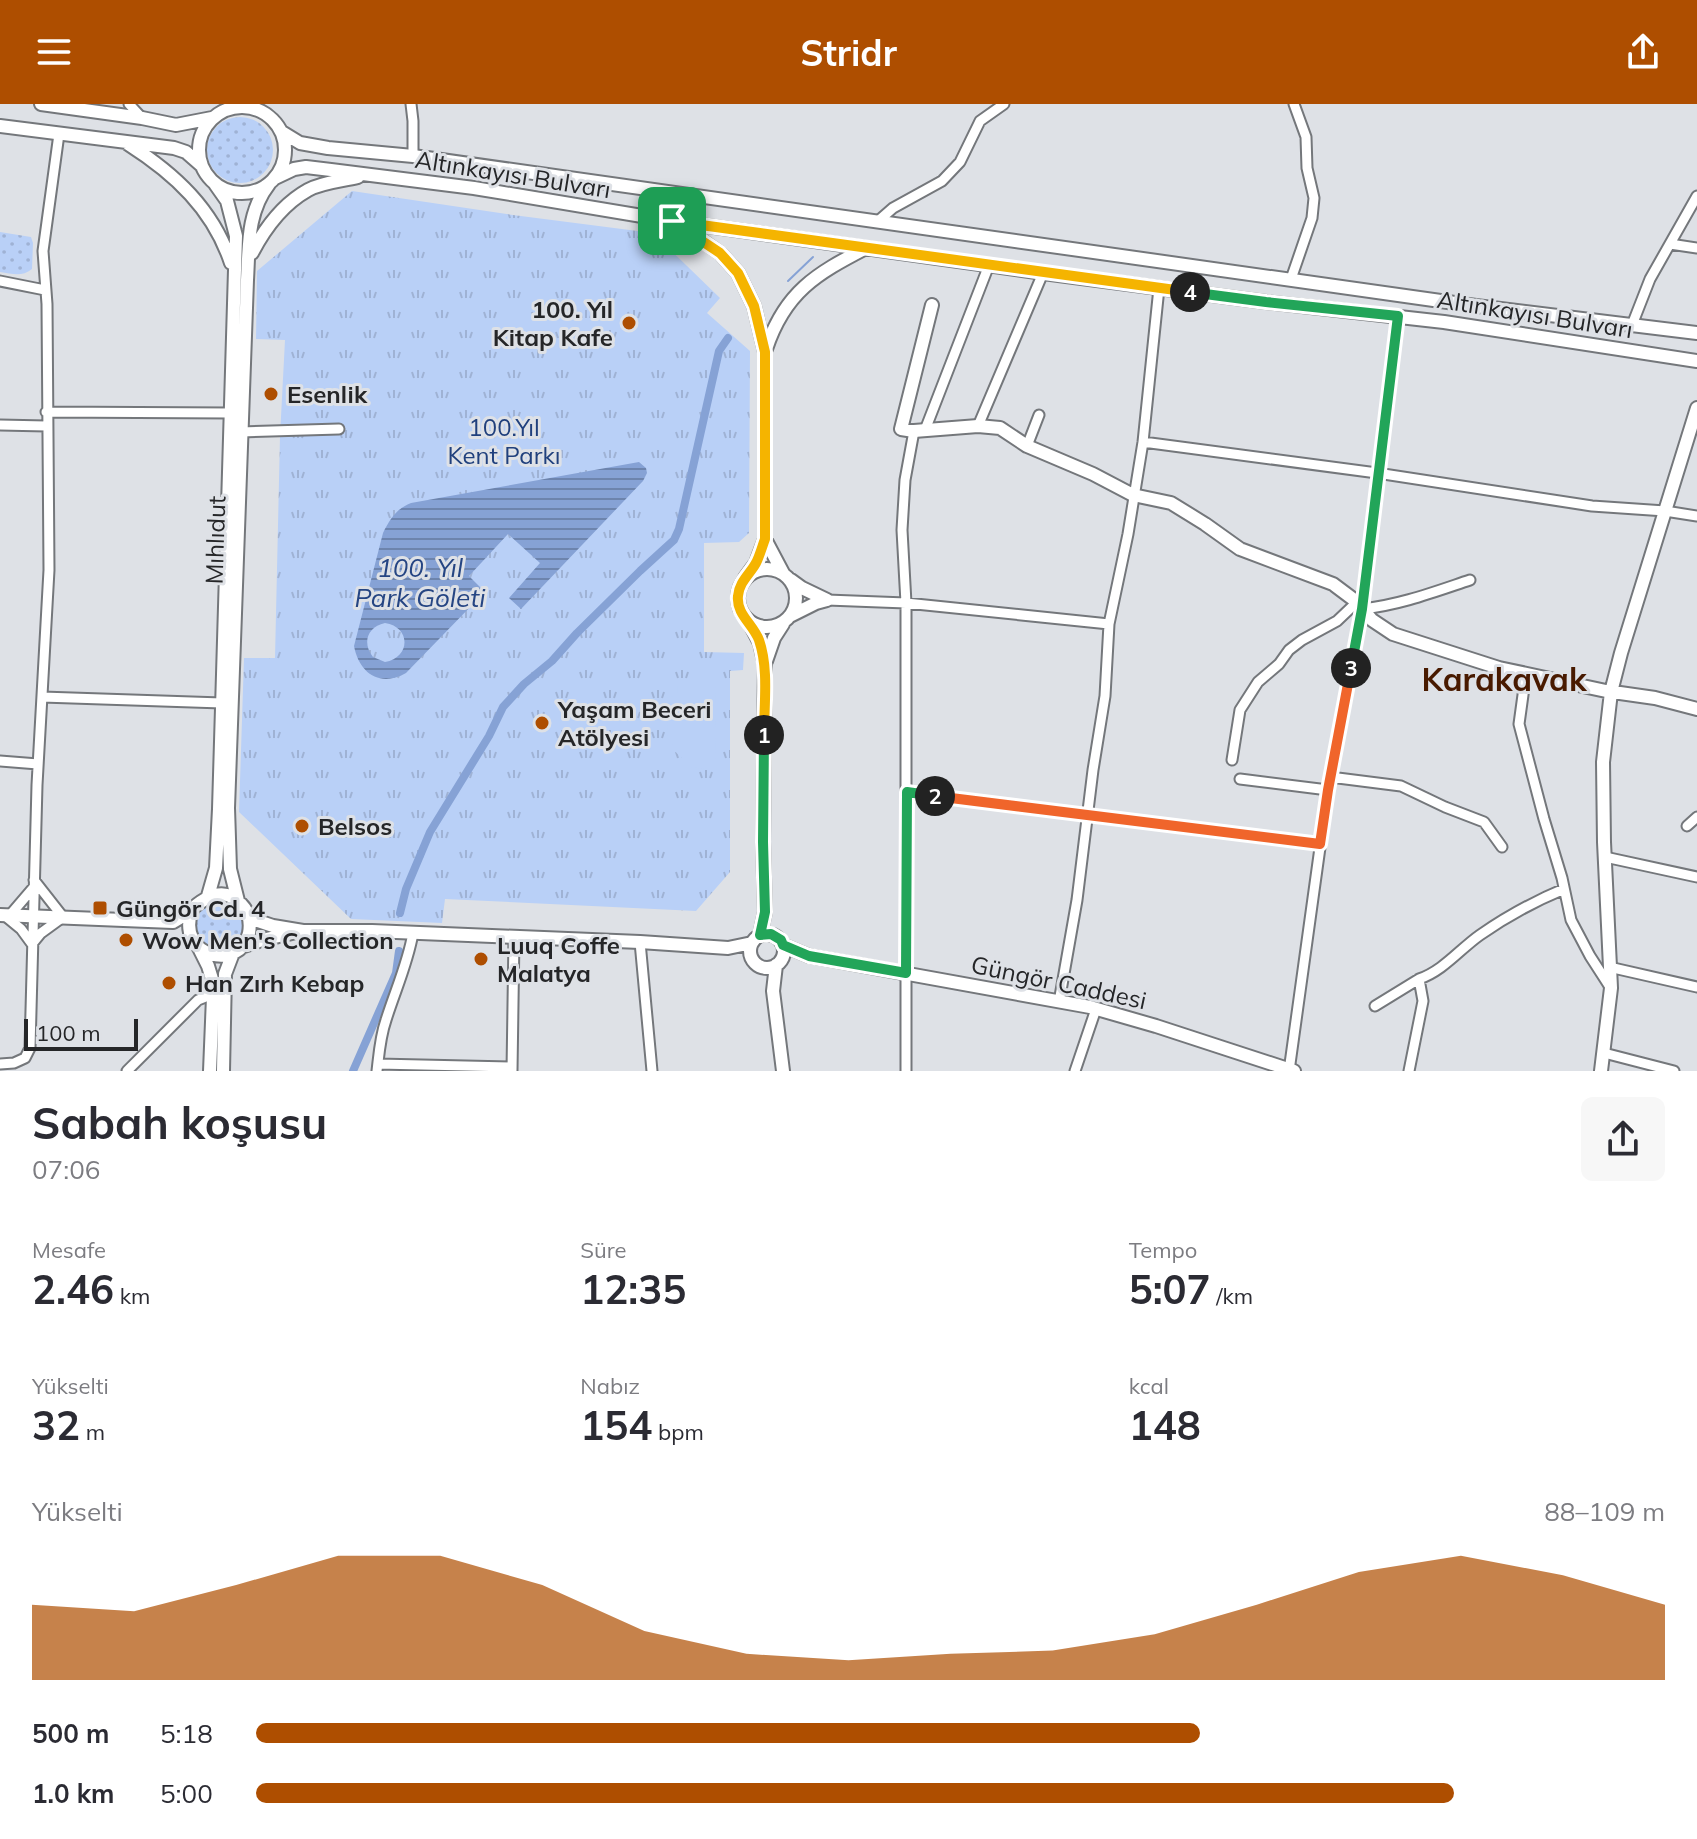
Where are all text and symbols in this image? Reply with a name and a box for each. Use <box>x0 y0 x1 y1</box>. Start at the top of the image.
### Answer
icon: menu <box>32 30 76 74</box>
text: Stridr <box>800 30 897 75</box>
icon: share <box>1621 30 1665 74</box>
street label: Altınkayısı Bulvarı <box>413 144 613 204</box>
pin <box>638 187 706 255</box>
icon: arrive <box>650 199 694 243</box>
pin: 4 <box>1170 272 1210 312</box>
text: 4 <box>1183 278 1197 306</box>
street label: Altınkayısı Bulvarı <box>1435 284 1635 344</box>
place label: 100. Yıl Kitap Kafe <box>493 294 613 352</box>
marker: 100. Yıl Kitap Kafe <box>620 314 638 332</box>
place label: Esenlik <box>287 379 368 409</box>
marker: Esenlik <box>262 385 280 403</box>
park label: 100.Yıl Kent Parkı <box>448 412 560 470</box>
street label: Mıhlıdut <box>198 495 232 585</box>
water label: 100. Yıl Park Göleti <box>355 551 486 614</box>
pin: 3 <box>1331 648 1371 688</box>
text: 3 <box>1344 654 1358 682</box>
district label: Karakavak <box>1421 659 1588 699</box>
place label: Yaşam Beceri Atölyesi <box>557 694 712 752</box>
marker: Yaşam Beceri Atölyesi <box>533 714 551 732</box>
pin: 1 <box>744 715 784 755</box>
text: 1 <box>757 721 771 749</box>
pin: 2 <box>915 776 955 816</box>
text: 2 <box>928 782 942 810</box>
place label: Belsos <box>318 811 392 841</box>
marker: Belsos <box>293 817 311 835</box>
place label: Güngör Cd. 4 <box>116 893 265 923</box>
marker: Güngör Cd. 4 <box>91 899 109 917</box>
place label: Wow Men's Collection <box>142 925 394 955</box>
place label: Luuq Coffe Malatya <box>497 930 620 988</box>
marker: Wow Men's Collection <box>117 931 135 949</box>
street label: Güngör Caddesi <box>969 949 1149 1015</box>
marker: Luuq Coffe Malatya <box>472 950 490 968</box>
place label: Han Zırh Kebap <box>185 968 364 998</box>
marker: Han Zırh Kebap <box>160 974 178 992</box>
scale bar <box>24 1015 138 1051</box>
text: 100 m <box>36 1019 101 1047</box>
text: Sabah koşusu <box>32 1095 327 1150</box>
button: share <box>1581 1097 1665 1181</box>
text: 07:06 <box>32 1153 100 1186</box>
text: Mesafe <box>32 1236 106 1264</box>
text: Süre <box>580 1236 627 1264</box>
text: Tempo <box>1129 1236 1197 1264</box>
text: 2.46 <box>32 1264 114 1314</box>
text: 12:35 <box>580 1264 686 1314</box>
text: 5:07 <box>1129 1264 1211 1314</box>
text: km <box>114 1282 150 1310</box>
text: /km <box>1211 1282 1253 1310</box>
text: Yükselti <box>32 1372 109 1400</box>
text: Nabız <box>580 1372 640 1400</box>
text: kcal <box>1129 1372 1169 1400</box>
text: 32 <box>32 1400 80 1450</box>
text: 154 <box>580 1400 652 1450</box>
text: 148 <box>1129 1400 1201 1450</box>
text: m <box>80 1418 105 1446</box>
text: bpm <box>652 1418 704 1446</box>
text: Yükselti <box>32 1495 123 1528</box>
text: 88–109 m <box>1544 1495 1665 1528</box>
text: 500 m <box>32 1717 109 1750</box>
text: 5:18 <box>160 1717 213 1750</box>
text: 1.0 km <box>32 1777 115 1810</box>
text: 5:00 <box>160 1777 213 1810</box>

